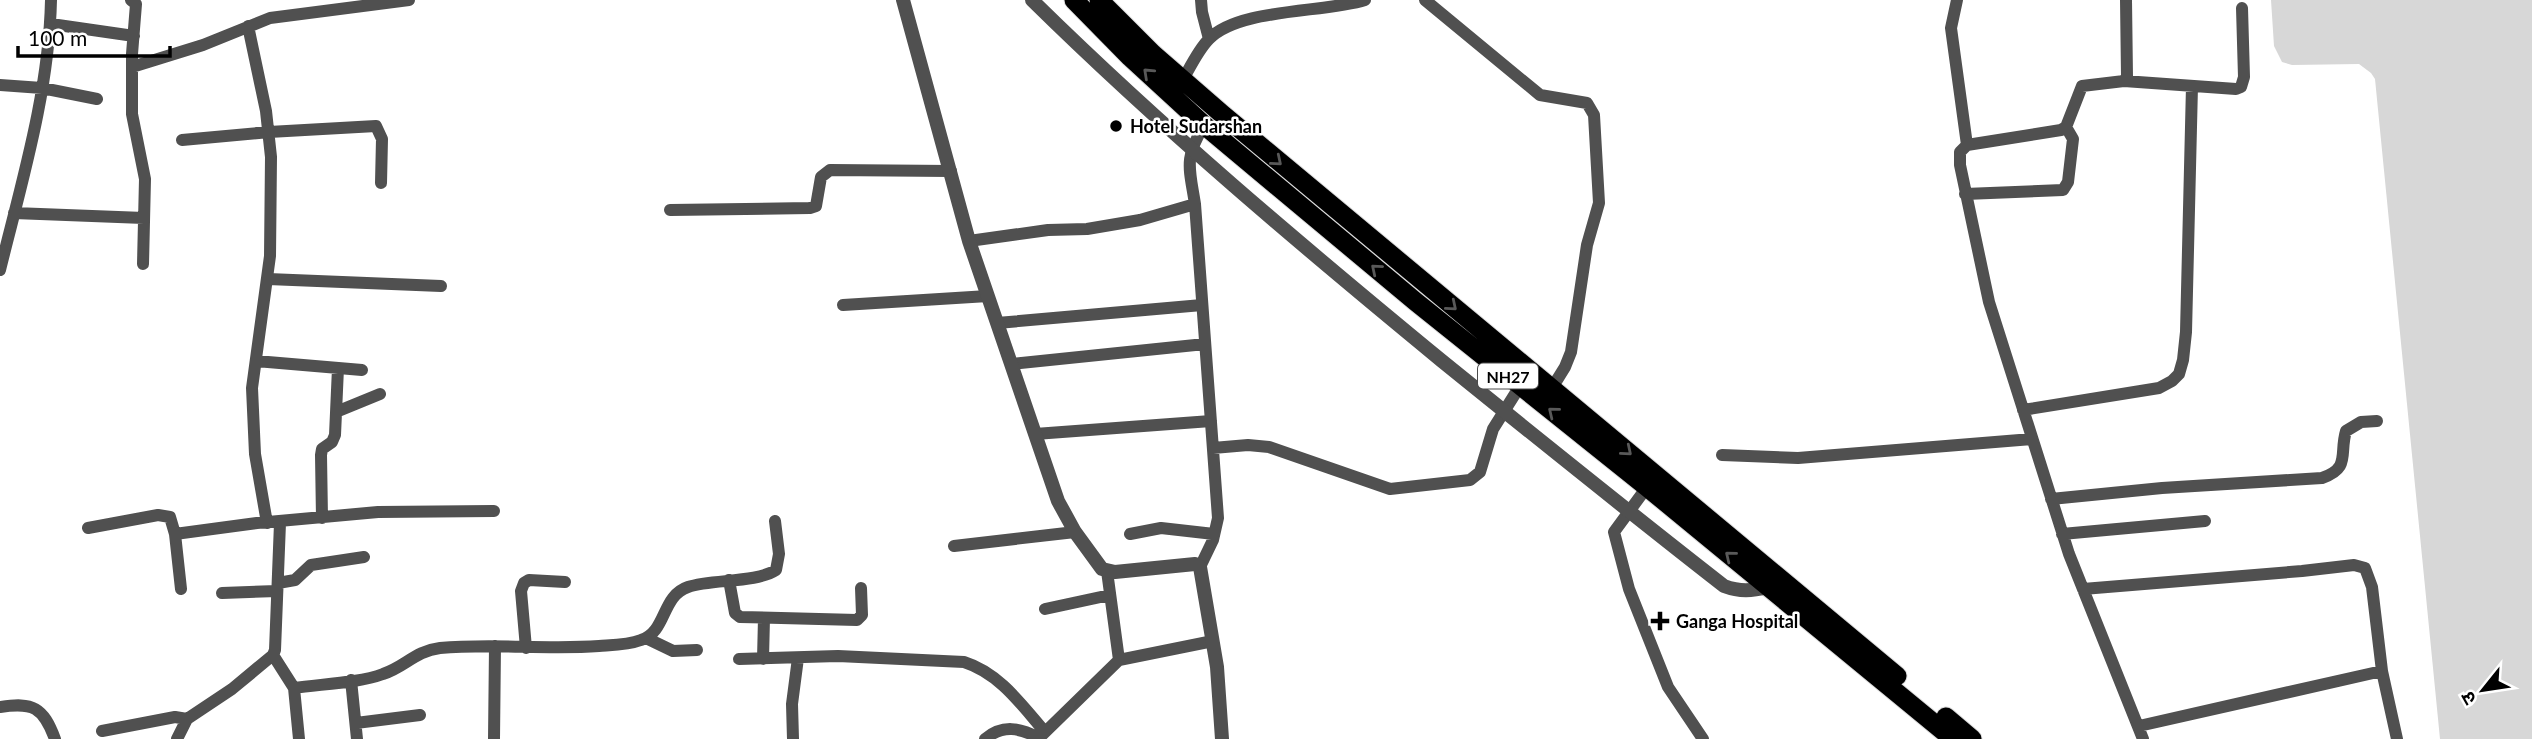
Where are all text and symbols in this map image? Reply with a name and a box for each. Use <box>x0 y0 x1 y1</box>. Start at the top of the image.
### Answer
scale bar <box>18 14 170 58</box>
text: 100 m <box>28 25 87 50</box>
one-way arrow <box>1143 69 1156 82</box>
place label: Hotel Sudarshan <box>1130 115 1262 137</box>
marker: Hotel Sudarshan <box>1108 118 1124 134</box>
one-way arrow <box>1268 153 1281 165</box>
one-way arrow <box>1372 265 1385 277</box>
one-way arrow <box>1444 298 1457 310</box>
road number: NH27 <box>1478 364 1538 388</box>
one-way arrow <box>1549 408 1562 420</box>
one-way arrow <box>1619 443 1632 455</box>
one-way arrow <box>1725 551 1737 564</box>
place label: Ganga Hospital <box>1676 610 1798 632</box>
marker: Ganga Hospital <box>1650 611 1670 631</box>
north arrow <box>2448 655 2518 725</box>
text: उ <box>2455 687 2481 709</box>

